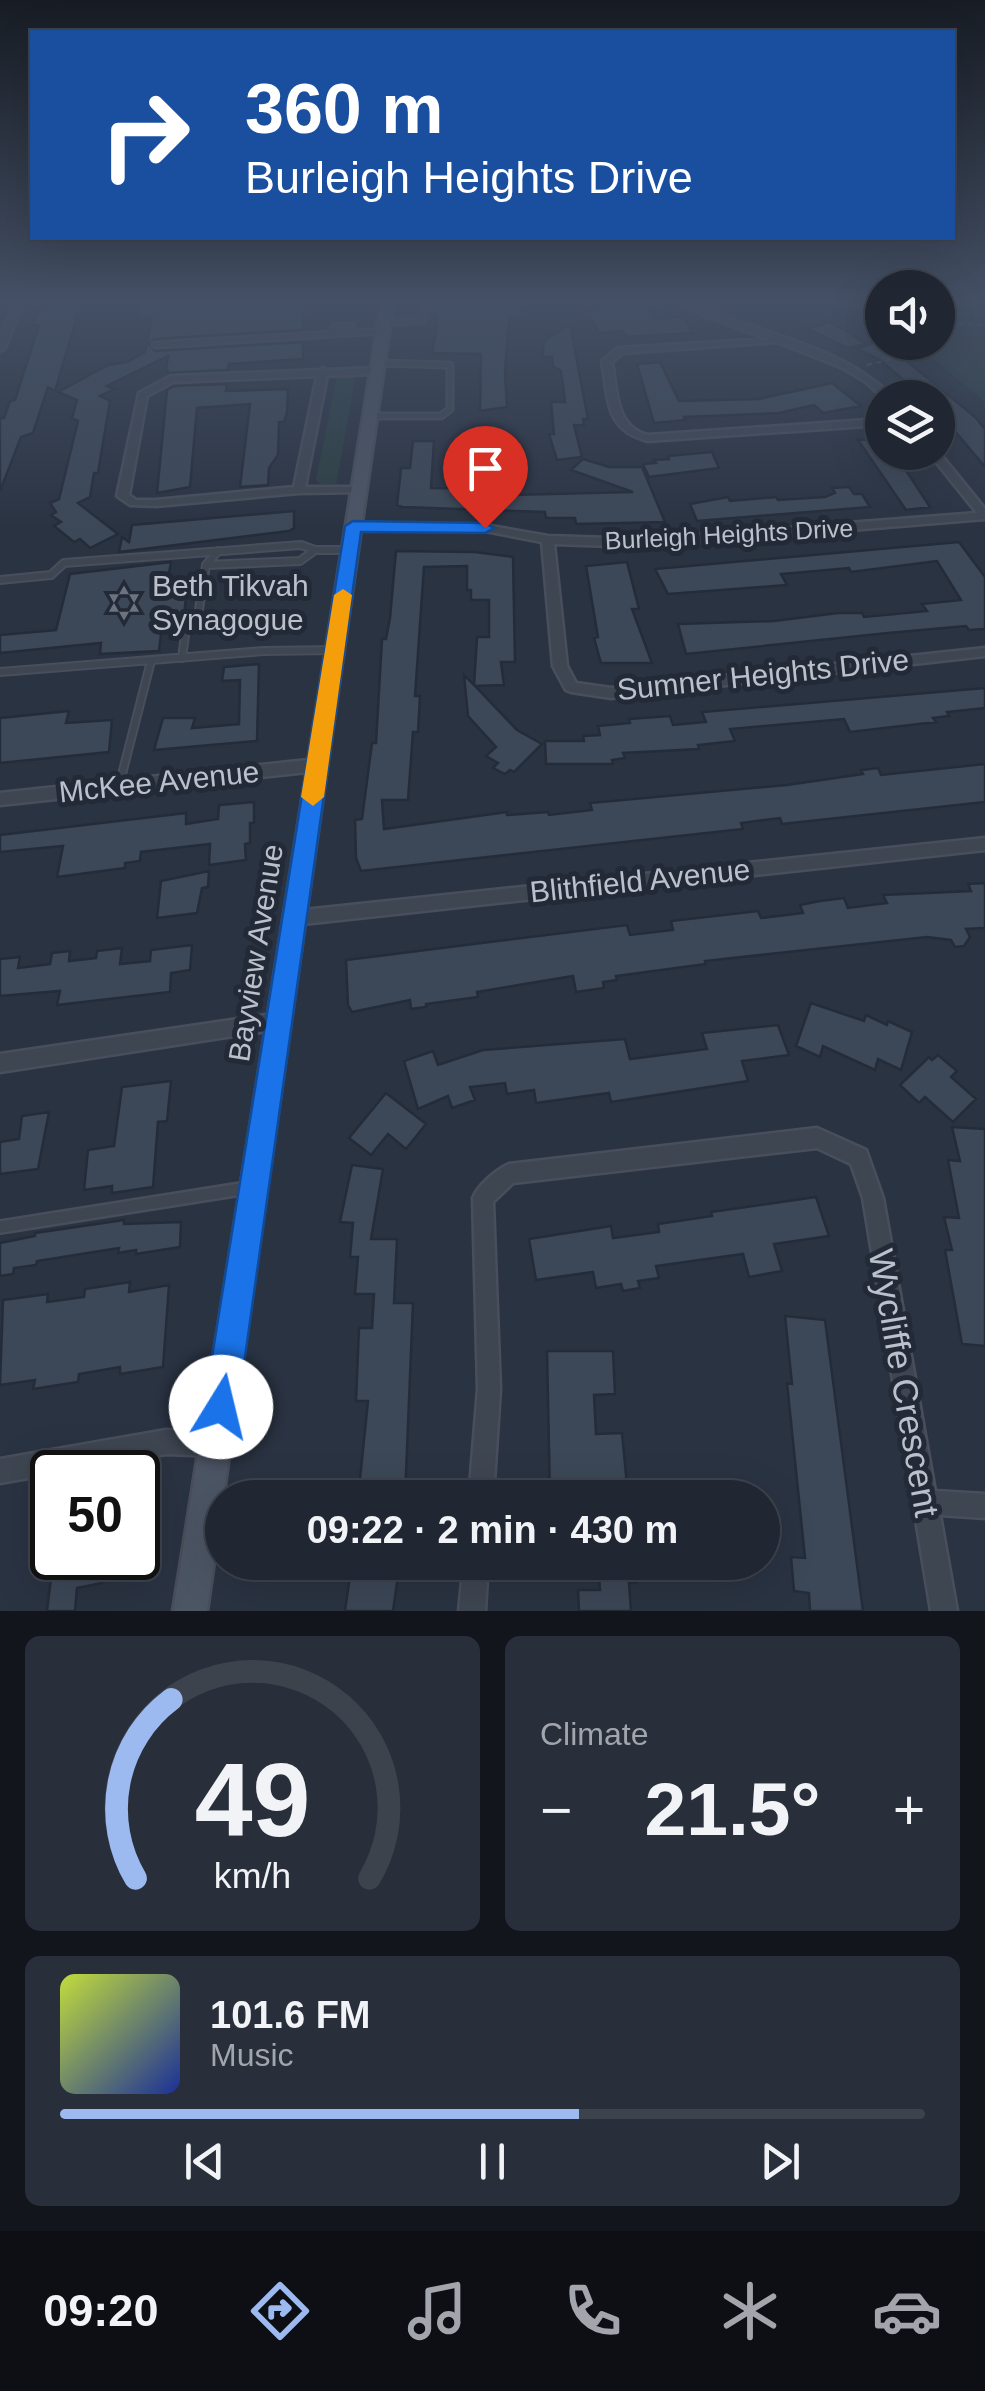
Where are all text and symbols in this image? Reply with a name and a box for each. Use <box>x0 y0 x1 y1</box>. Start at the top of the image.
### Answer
icon: right <box>80 70 210 200</box>
text: 360 m <box>245 70 443 148</box>
text: Burleigh Heights Drive <box>245 152 693 203</box>
map controls <box>865 270 955 470</box>
button: sound <box>865 270 955 360</box>
button: layers <box>865 380 955 470</box>
pin <box>443 426 528 529</box>
icon: arrive <box>458 441 513 496</box>
street label: Burleigh Heights Drive <box>604 514 854 554</box>
place label: Beth Tikvah Synagogue <box>152 569 309 636</box>
synagogue icon: Beth Tikvah Synagogue <box>105 584 143 622</box>
street label: Sumner Heights Drive <box>615 643 911 706</box>
street label: McKee Avenue <box>57 755 261 808</box>
street label: Bayview Avenue <box>222 842 289 1064</box>
street label: Blithfield Avenue <box>528 853 752 908</box>
street label: Wycliffe Crescent <box>862 1246 947 1520</box>
position arrow <box>169 1355 273 1459</box>
speed limit sign: 50 <box>30 1450 160 1580</box>
text: 09:22 · 2 min · 430 m <box>307 1509 678 1551</box>
text: Climate <box>540 1716 648 1752</box>
text: 49 <box>195 1742 310 1858</box>
text: 21.5° <box>645 1767 820 1851</box>
text: − <box>540 1779 572 1841</box>
text: + <box>893 1779 925 1841</box>
text: km/h <box>214 1856 291 1896</box>
text: 101.6 FM <box>210 1994 371 2036</box>
text: Music <box>210 2037 294 2073</box>
icon: previous <box>177 2134 232 2189</box>
icon: pause <box>465 2134 520 2189</box>
icon: next <box>753 2134 808 2189</box>
icon: directions <box>245 2276 315 2346</box>
icon: music <box>402 2276 472 2346</box>
icon: phone <box>558 2276 628 2346</box>
icon: climate <box>715 2276 785 2346</box>
icon: car <box>872 2276 942 2346</box>
text: 09:20 <box>43 2285 158 2336</box>

